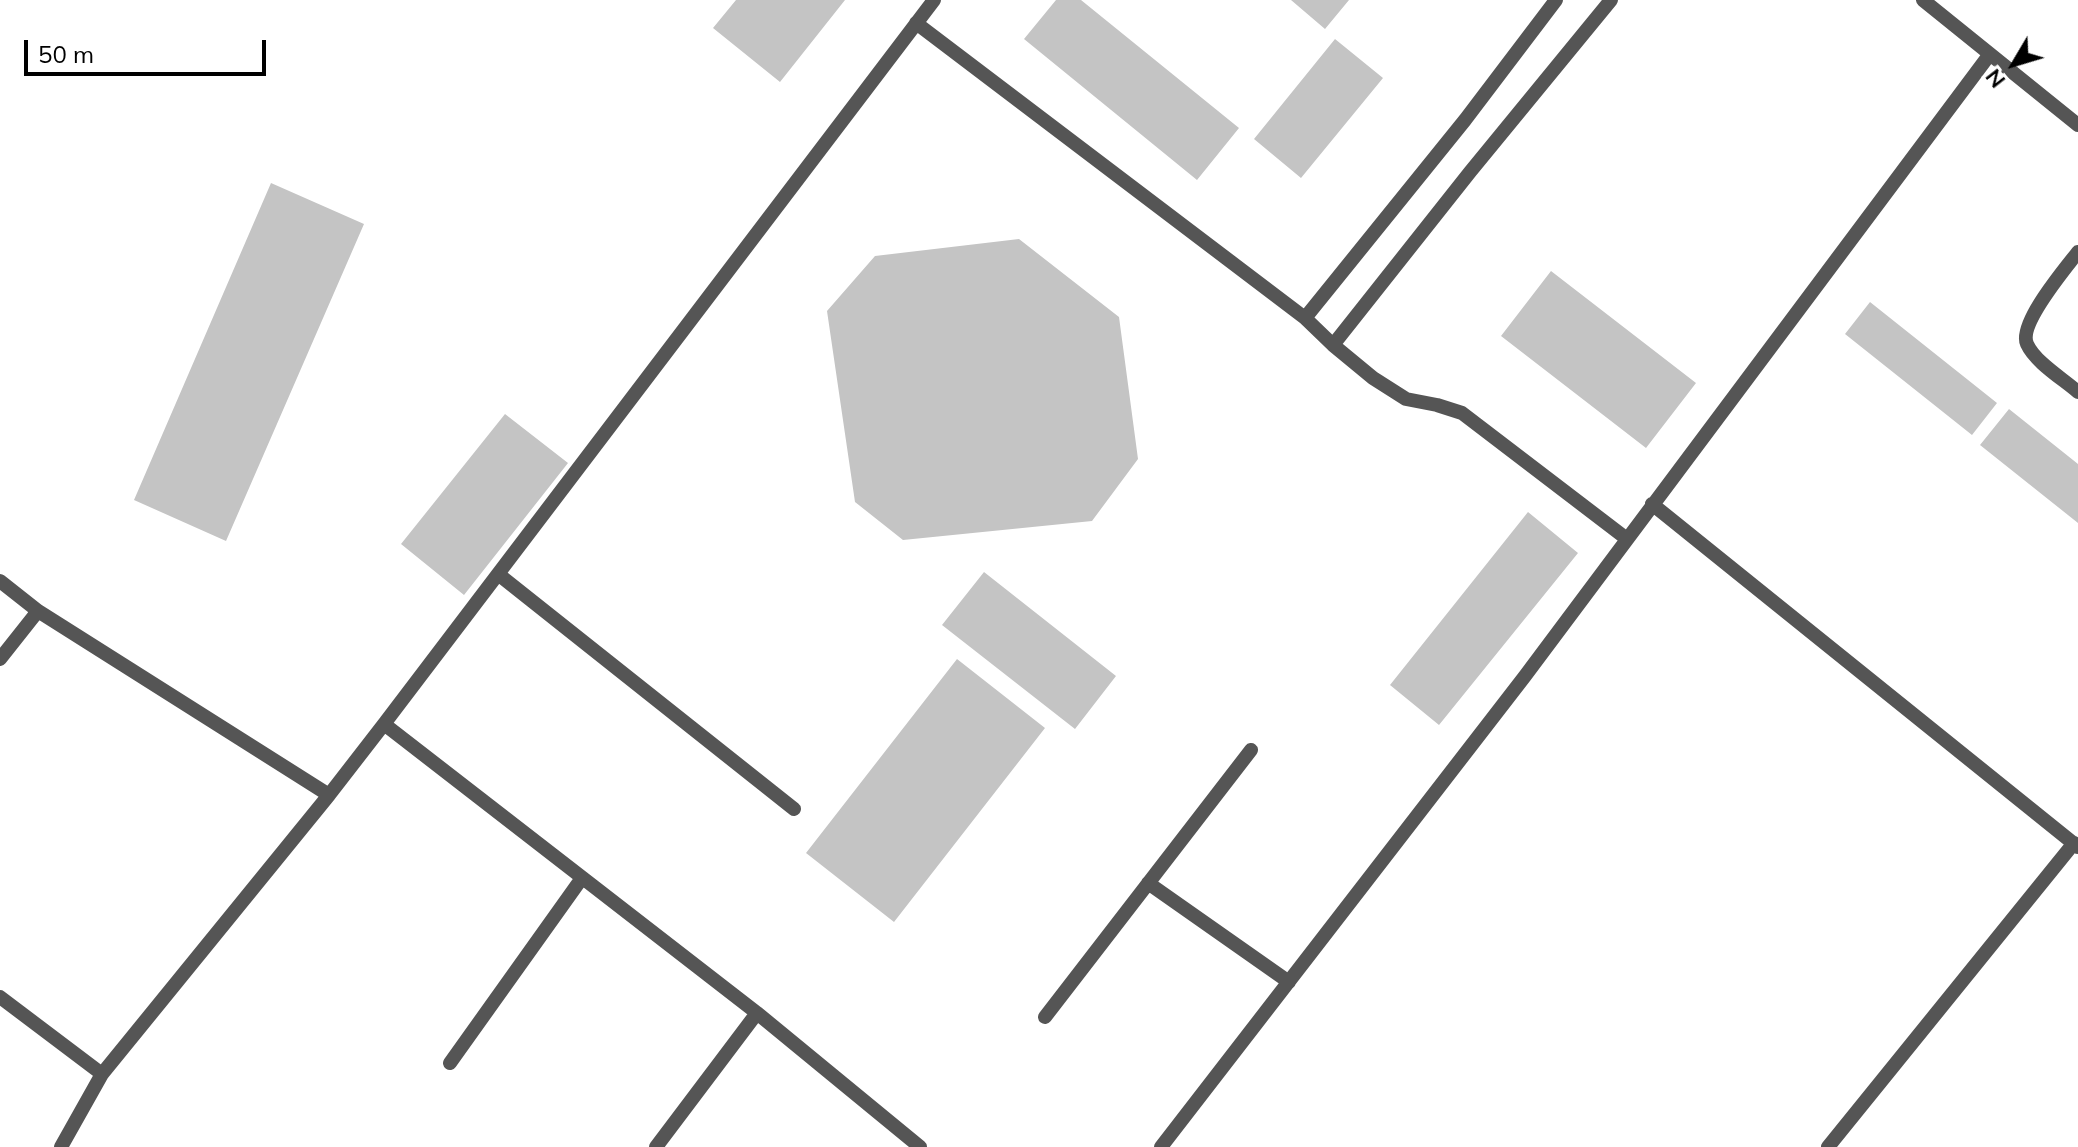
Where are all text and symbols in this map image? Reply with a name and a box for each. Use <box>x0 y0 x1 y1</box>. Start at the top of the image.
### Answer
scale bar <box>28 24 270 74</box>
north arrow <box>1974 24 2054 104</box>
text: 50 m <box>38 39 94 69</box>
text: N <box>1979 64 2011 94</box>

